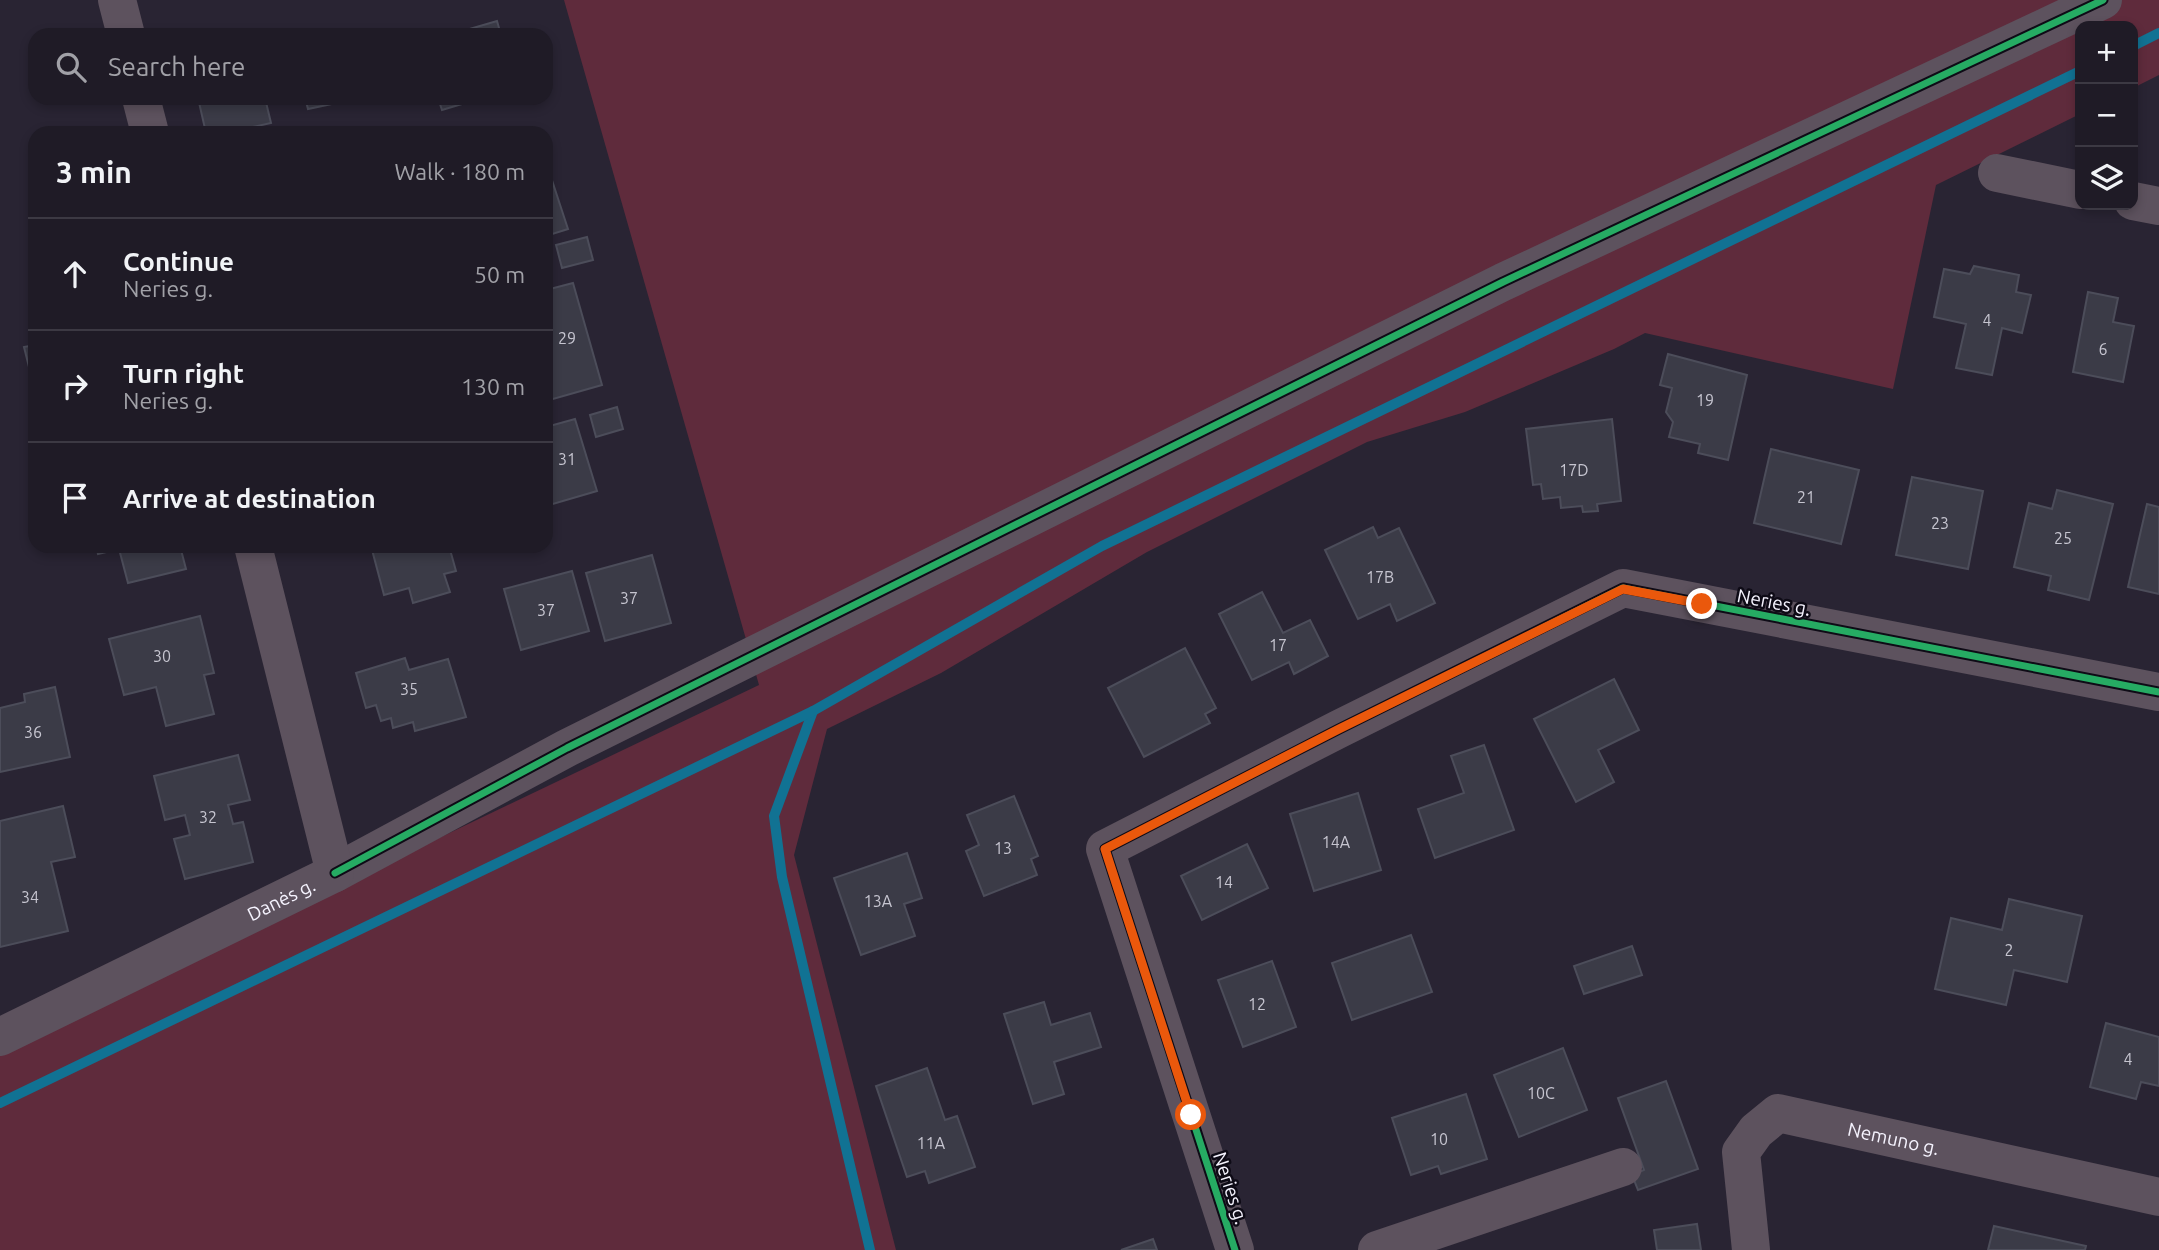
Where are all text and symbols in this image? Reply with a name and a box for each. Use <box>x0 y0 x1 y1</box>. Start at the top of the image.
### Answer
map controls <box>2075 21 2138 210</box>
button: + <box>2075 21 2138 84</box>
search box <box>28 28 553 105</box>
icon: search <box>52 48 90 86</box>
text: Search here <box>108 52 245 81</box>
button: − <box>2075 84 2138 147</box>
button: layers <box>2075 147 2138 210</box>
text: 3 min <box>56 155 132 189</box>
text: Walk · 180 m <box>394 159 525 184</box>
text: Continue <box>123 247 234 276</box>
icon: ahead <box>56 255 94 293</box>
text: 50 m <box>474 262 525 287</box>
text: Neries g. <box>123 276 213 301</box>
house number: 4 <box>1982 311 1992 329</box>
house number: 29 <box>558 329 576 347</box>
house number: 6 <box>2098 340 2108 358</box>
text: Turn right <box>123 359 244 388</box>
icon: right <box>56 367 94 405</box>
text: 130 m <box>461 374 525 399</box>
text: Neries g. <box>123 388 213 413</box>
house number: 19 <box>1696 391 1714 409</box>
house number: 31 <box>558 450 576 468</box>
house number: 17D <box>1559 461 1589 479</box>
icon: arrive <box>56 479 94 517</box>
text: Arrive at destination <box>123 484 376 513</box>
house number: 21 <box>1797 488 1815 506</box>
house number: 23 <box>1931 514 1949 532</box>
house number: 25 <box>2054 529 2072 547</box>
house number: 17B <box>1366 568 1394 586</box>
street label: Neries g. <box>1735 584 1813 620</box>
route end <box>1686 588 1717 619</box>
house number: 37 <box>620 589 638 607</box>
house number: 37 <box>537 601 555 619</box>
house number: 17 <box>1269 636 1287 654</box>
house number: 30 <box>153 647 171 665</box>
house number: 35 <box>400 680 418 698</box>
house number: 36 <box>24 723 42 741</box>
house number: 32 <box>199 808 217 826</box>
house number: 14A <box>1322 833 1351 851</box>
house number: 13 <box>994 839 1012 857</box>
street label: Danės g. <box>244 873 319 925</box>
house number: 14 <box>1215 873 1233 891</box>
house number: 34 <box>21 888 39 906</box>
house number: 13A <box>864 892 893 910</box>
house number: 2 <box>2004 941 2014 959</box>
house number: 12 <box>1248 995 1266 1013</box>
house number: 4 <box>2123 1050 2133 1068</box>
house number: 10C <box>1527 1084 1555 1102</box>
route start <box>1175 1099 1206 1130</box>
street label: Nemuno g. <box>1846 1118 1941 1159</box>
house number: 10 <box>1430 1130 1448 1148</box>
house number: 11A <box>917 1134 946 1152</box>
street label: Neries g. <box>1209 1149 1253 1227</box>

